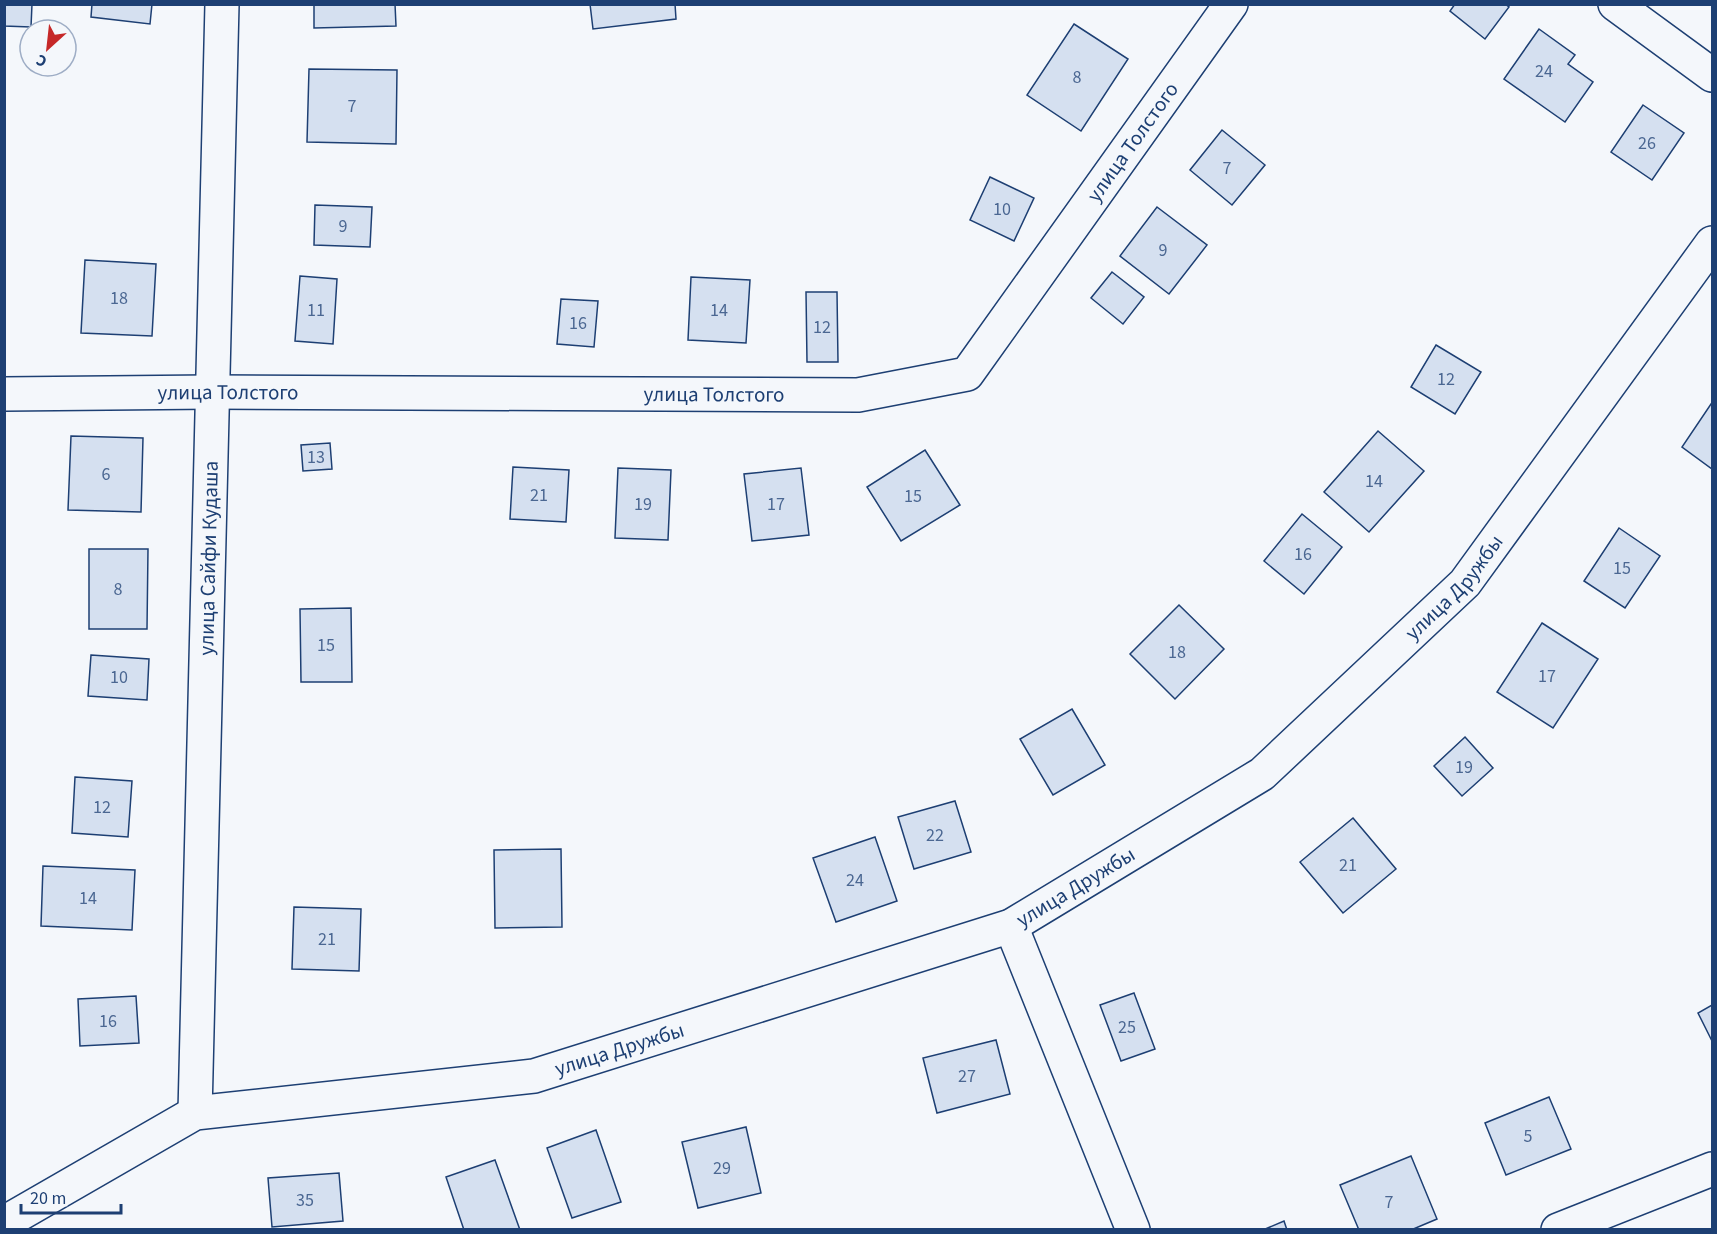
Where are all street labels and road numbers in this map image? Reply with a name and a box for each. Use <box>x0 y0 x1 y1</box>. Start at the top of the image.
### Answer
street label: улица Толстого <box>1079 76 1186 208</box>
street label: улица Толстого <box>157 377 299 408</box>
street label: улица Толстого <box>643 379 785 410</box>
street label: улица Сайфи Кудаша <box>191 460 226 656</box>
street label: улица Дружбы <box>1398 528 1510 647</box>
street label: улица Дружбы <box>1010 839 1141 934</box>
street label: улица Дружбы <box>551 1015 688 1084</box>

